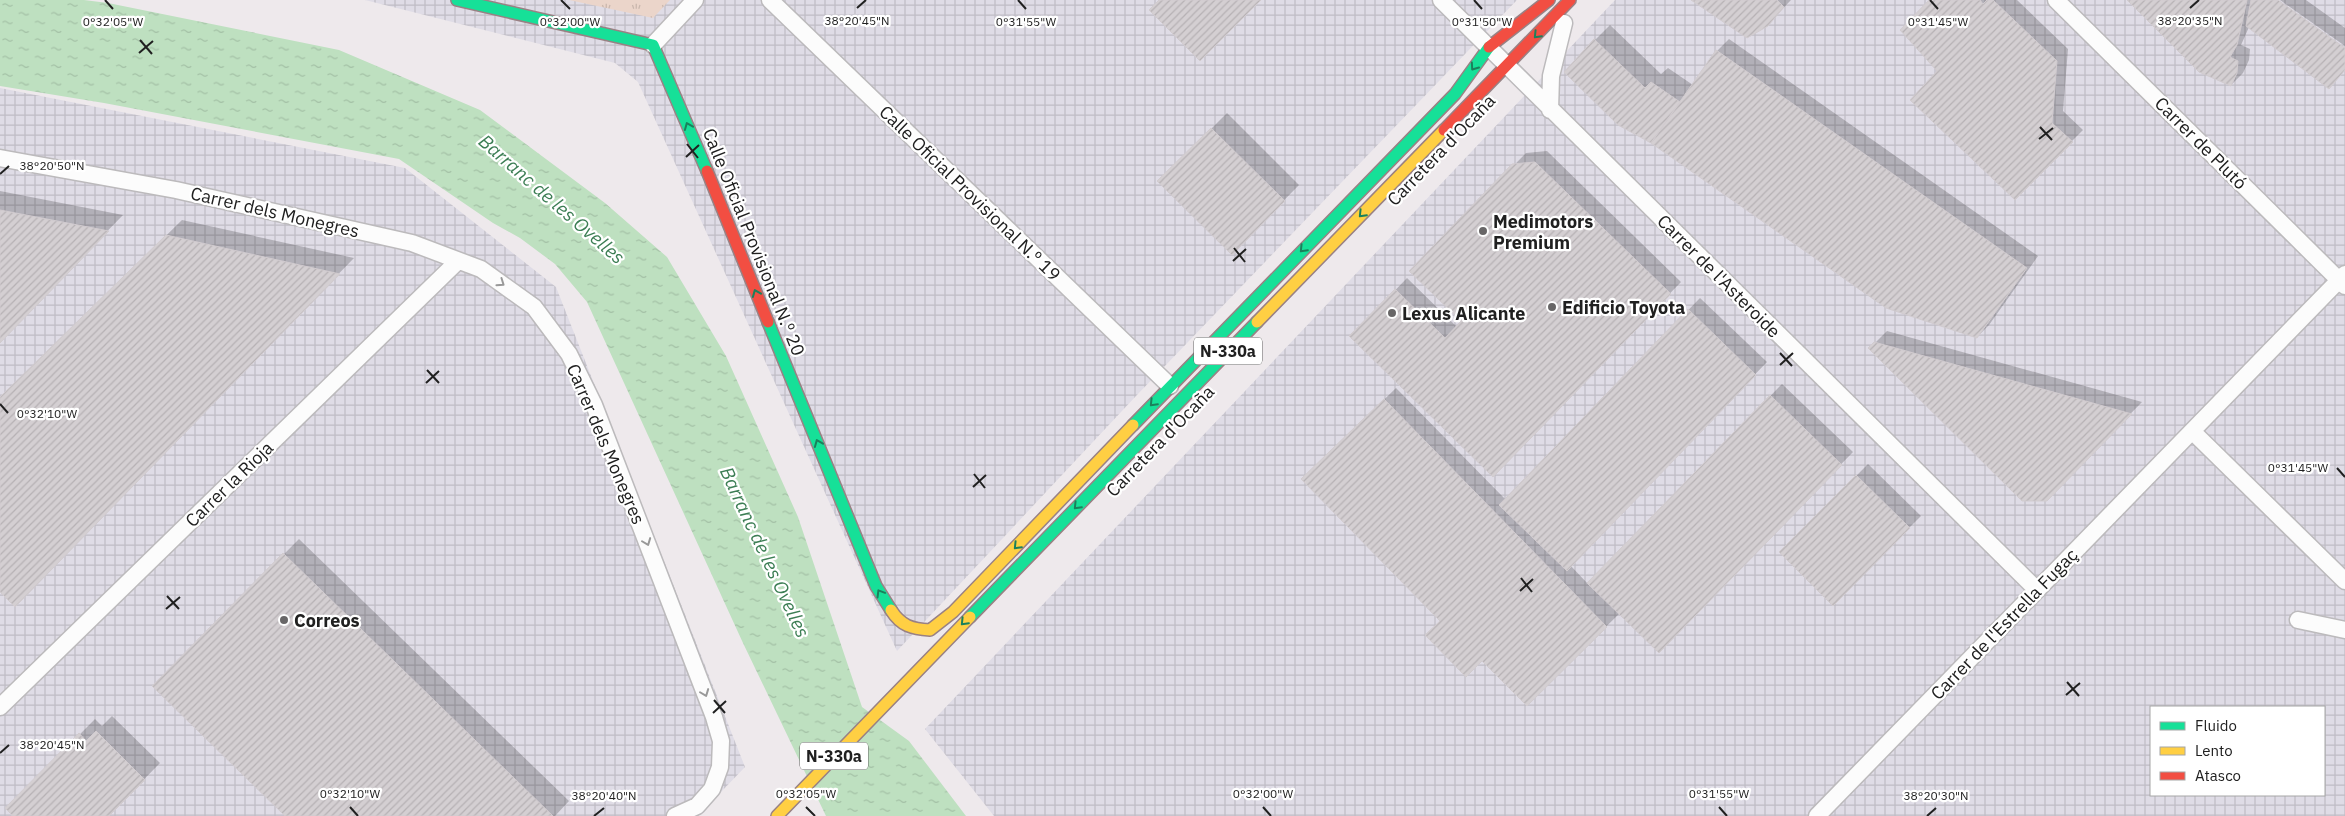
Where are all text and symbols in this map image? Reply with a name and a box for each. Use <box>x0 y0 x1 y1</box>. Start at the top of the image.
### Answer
text: 38°20'45"N <box>824 13 890 28</box>
text: 38°20'35"N <box>2157 13 2223 28</box>
text: 0°32'05"W <box>83 14 144 29</box>
text: 0°32'00"W <box>540 14 601 29</box>
text: 0°31'55"W <box>996 14 1057 29</box>
text: 0°31'50"W <box>1452 14 1513 29</box>
text: 0°31'45"W <box>1908 14 1969 29</box>
one-way arrow <box>1533 30 1542 39</box>
one-way arrow <box>1471 61 1480 71</box>
street label: Carretera d'Ocaña <box>1382 89 1500 211</box>
street label: Carrer de Plutó <box>2150 92 2252 194</box>
street label: Calle Oficial Provisional N.º 19 <box>874 100 1066 286</box>
one-way arrow <box>684 122 694 131</box>
street label: Calle Oficial Provisional N.º 20 <box>698 125 810 359</box>
water label: Barranc de les Ovelles <box>474 129 630 269</box>
text: 38°20'50"N <box>19 158 85 173</box>
street label: Carrer dels Monegres <box>188 181 362 243</box>
one-way arrow <box>1359 209 1368 218</box>
street label: Carrer de l'Asteroide <box>1652 209 1786 343</box>
place label: Medimotors Premium <box>1493 210 1593 254</box>
marker: Medimotors Premium <box>1477 225 1489 237</box>
one-way arrow <box>1300 243 1309 252</box>
one-way arrow <box>495 277 505 286</box>
one-way arrow <box>752 289 762 298</box>
place label: Edificio Toyota <box>1562 296 1685 319</box>
marker: Edificio Toyota <box>1546 301 1558 313</box>
place label: Lexus Alicante <box>1402 302 1525 325</box>
marker: Lexus Alicante <box>1386 307 1398 319</box>
road number: N-330a <box>1194 338 1262 364</box>
street label: Carrer dels Monegres <box>562 360 650 528</box>
street label: Carretera d'Ocaña <box>1101 380 1219 502</box>
one-way arrow <box>1150 397 1159 406</box>
text: 0°32'10"W <box>17 406 78 421</box>
street label: Carrer la Rioja <box>180 436 278 532</box>
one-way arrow <box>813 439 824 448</box>
text: 0°31'45"W <box>2268 460 2329 475</box>
water label: Barranc de les Ovelles <box>715 463 815 641</box>
one-way arrow <box>1074 500 1083 509</box>
one-way arrow <box>641 537 651 546</box>
one-way arrow <box>1014 540 1023 549</box>
street label: Carrer de l'Estrella Fugaç <box>1926 543 2082 705</box>
one-way arrow <box>877 589 887 598</box>
place label: Correos <box>294 609 360 632</box>
marker: Correos <box>278 614 290 626</box>
one-way arrow <box>960 616 969 625</box>
one-way arrow <box>699 688 710 697</box>
legend <box>2150 706 2325 796</box>
text: Fluido <box>2195 716 2237 735</box>
text: 38°20'45"N <box>19 737 85 752</box>
text: Lento <box>2195 741 2233 760</box>
road number: N-330a <box>800 742 868 769</box>
text: Atasco <box>2195 766 2241 785</box>
text: 0°32'10"W <box>320 786 381 801</box>
text: 0°32'05"W <box>776 786 837 801</box>
text: 0°32'00"W <box>1233 786 1294 801</box>
text: 0°31'55"W <box>1689 786 1750 801</box>
text: 38°20'40"N <box>571 788 637 803</box>
text: 38°20'30"N <box>1903 788 1969 803</box>

